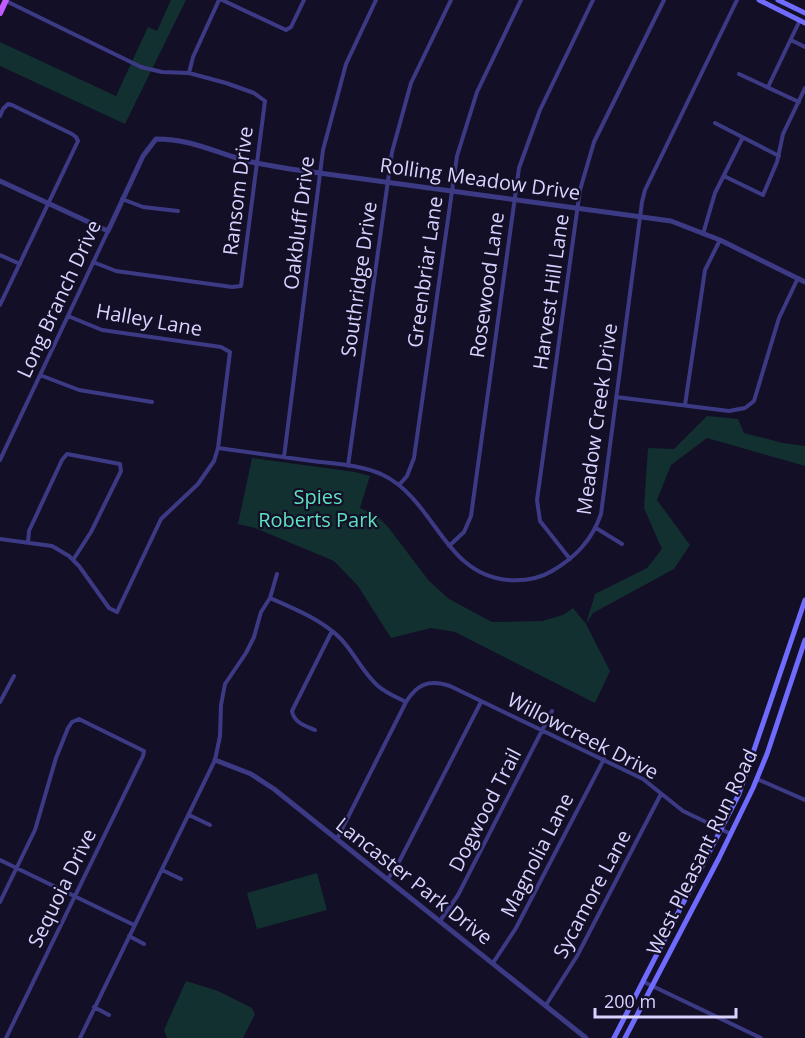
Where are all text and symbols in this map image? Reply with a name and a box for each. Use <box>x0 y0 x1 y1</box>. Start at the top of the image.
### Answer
street label: Ransom Drive <box>216 125 259 257</box>
street label: Rolling Meadow Drive <box>378 151 582 206</box>
street label: Oakbluff Drive <box>277 155 320 291</box>
street label: Greenbriar Lane <box>401 195 448 349</box>
street label: Southridge Drive <box>334 200 383 358</box>
street label: Rosewood Lane <box>463 210 510 360</box>
street label: Harvest Hill Lane <box>526 212 575 372</box>
street label: Long Branch Drive <box>10 215 107 382</box>
street label: Halley Lane <box>94 297 204 342</box>
street label: Meadow Creek Drive <box>570 321 623 516</box>
park label: Spies Roberts Park <box>258 483 378 533</box>
street label: Willowcreek Drive <box>503 686 663 785</box>
street label: Dogwood Trail <box>442 744 527 876</box>
street label: West Pleasant Run Road <box>640 744 763 959</box>
street label: Magnolia Lane <box>494 788 579 921</box>
street label: Lancaster Park Drive <box>330 811 498 950</box>
street label: Sequoia Drive <box>21 824 102 952</box>
street label: Sycamore Lane <box>546 825 637 963</box>
scale bar <box>595 981 736 1019</box>
text: 200 m <box>604 989 656 1013</box>

